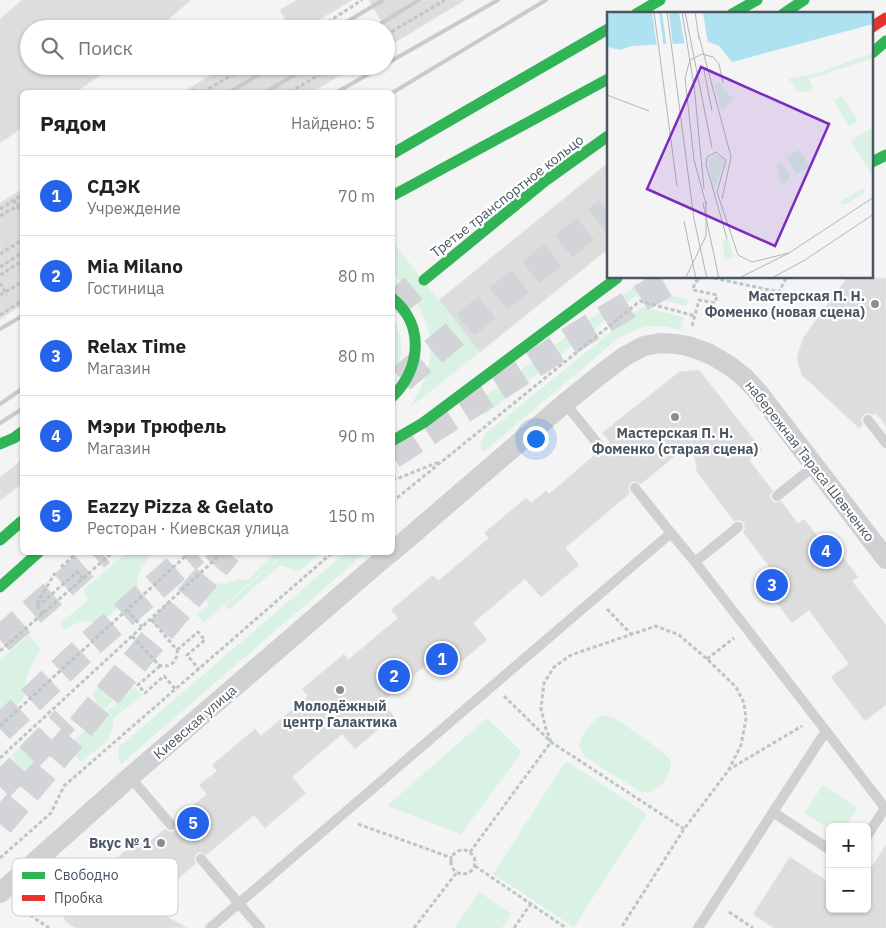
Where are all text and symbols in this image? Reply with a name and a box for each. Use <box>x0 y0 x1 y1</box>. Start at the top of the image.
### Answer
inset map <box>607 12 874 279</box>
search box <box>20 20 395 75</box>
icon: search <box>38 34 66 62</box>
text: Поиск <box>78 36 133 60</box>
text: Рядом <box>40 109 107 137</box>
text: Найдено: 5 <box>291 113 375 133</box>
street label: Третье транспортное кольцо <box>427 130 587 261</box>
text: СДЭК <box>87 174 140 198</box>
text: 1 <box>51 186 61 206</box>
text: 70 m <box>338 186 375 206</box>
text: Учреждение <box>87 198 181 218</box>
text: Mia Milano <box>87 254 183 278</box>
text: 2 <box>51 266 61 286</box>
text: 80 m <box>338 266 375 286</box>
text: Гостиница <box>87 278 164 298</box>
place label: Мастерская П. Н. Фоменко (новая сцена) <box>705 287 865 321</box>
marker: Мастерская П. Н. Фоменко (новая сцена) <box>869 298 881 310</box>
text: Relax Time <box>87 334 186 358</box>
text: 3 <box>51 346 61 366</box>
text: 80 m <box>338 346 375 366</box>
text: Магазин <box>87 358 151 378</box>
street label: набережная Тараса Шевченко <box>741 377 879 545</box>
marker: Мастерская П. Н. Фоменко (старая сцена) <box>669 411 681 423</box>
text: Мэри Трюфель <box>87 414 226 438</box>
place label: Мастерская П. Н. Фоменко (старая сцена) <box>592 424 758 458</box>
text: 4 <box>51 426 61 446</box>
text: 90 m <box>338 426 375 446</box>
your location <box>523 426 549 452</box>
text: Магазин <box>87 438 151 458</box>
text: Eazzy Pizza & Gelato <box>87 494 273 518</box>
text: 5 <box>51 506 61 526</box>
text: 150 m <box>328 506 375 526</box>
text: Ресторан · Киевская улица <box>87 518 289 538</box>
pin: 4 <box>810 532 842 570</box>
pin: 3 <box>756 566 788 604</box>
pin: 1 <box>426 640 458 678</box>
pin: 2 <box>378 657 410 695</box>
street label: Киевская улица <box>150 681 241 763</box>
marker: Молодёжный центр Галактика <box>334 684 346 696</box>
place label: Молодёжный центр Галактика <box>283 697 397 731</box>
pin: 5 <box>177 804 209 842</box>
map controls <box>826 823 871 913</box>
button: + <box>826 823 871 868</box>
place label: Вкус № 1 <box>89 834 152 852</box>
marker: Вкус № 1 <box>155 837 167 849</box>
legend <box>12 858 178 916</box>
text: Свободно <box>54 866 119 884</box>
button: − <box>826 868 871 913</box>
text: Пробка <box>54 889 103 907</box>

